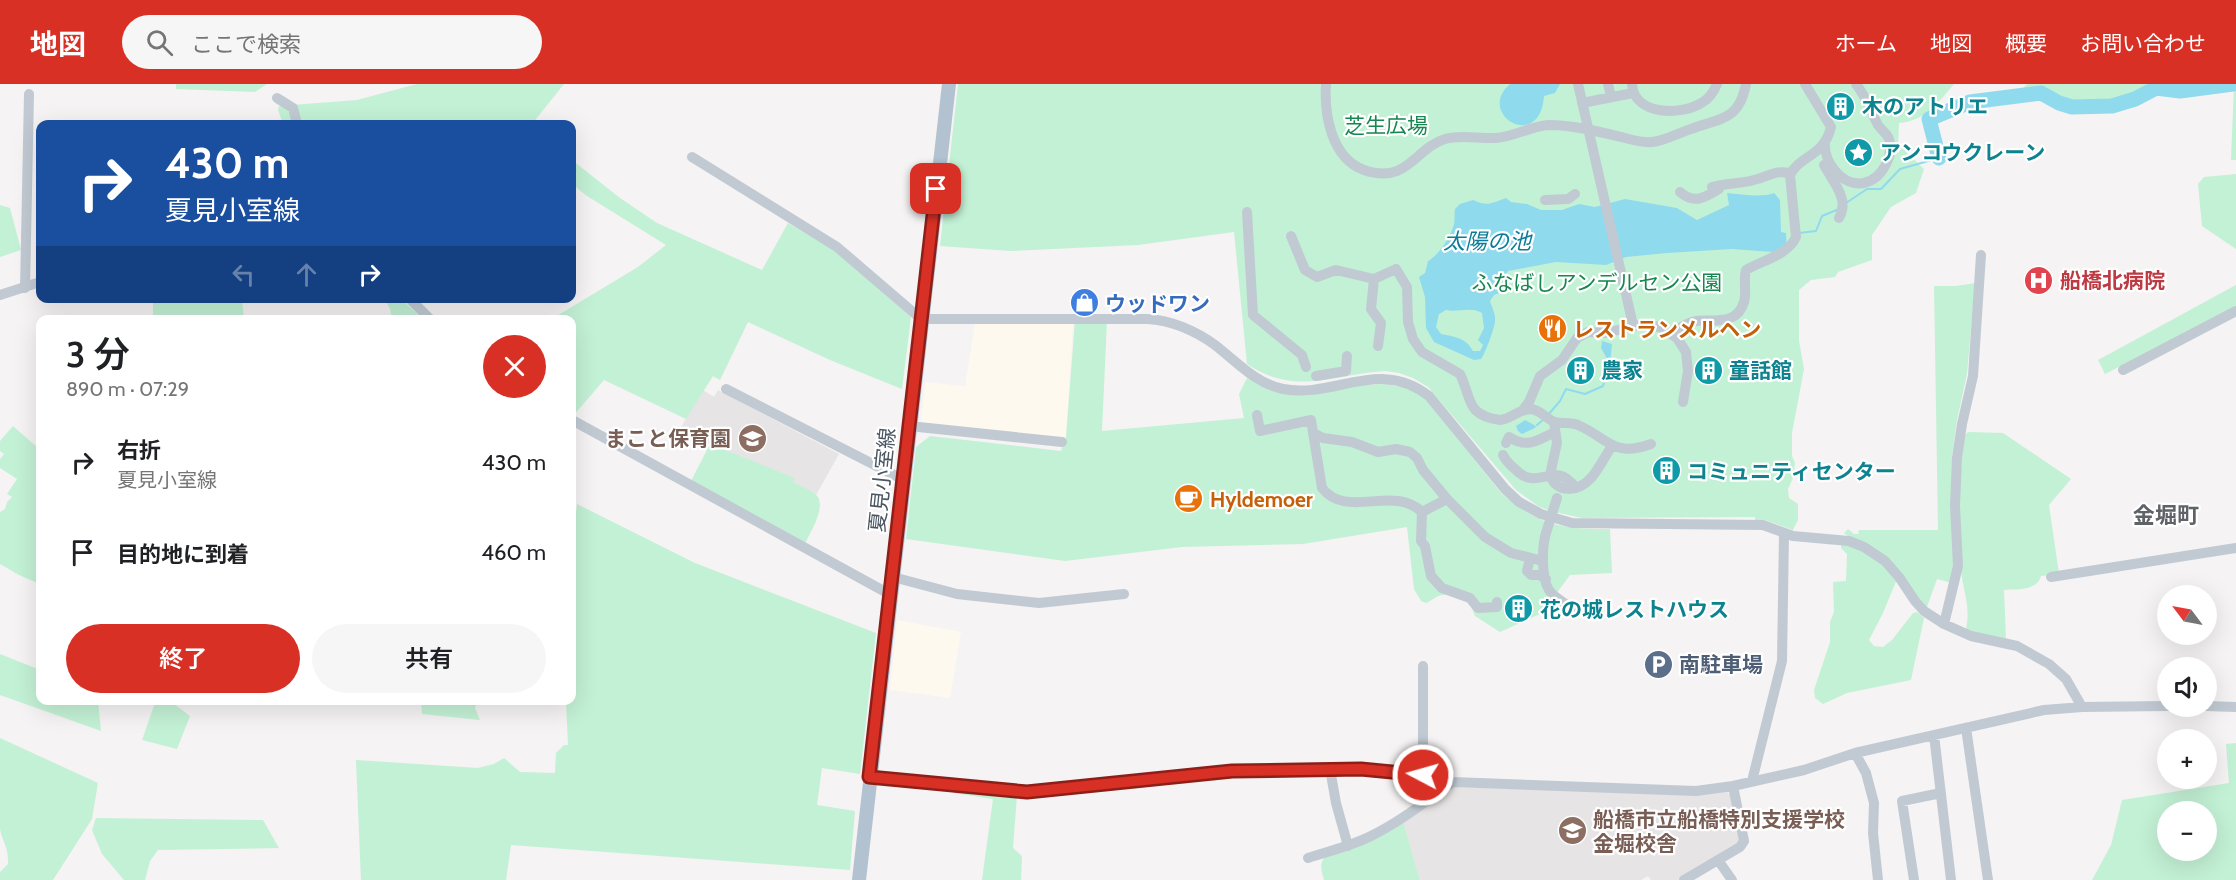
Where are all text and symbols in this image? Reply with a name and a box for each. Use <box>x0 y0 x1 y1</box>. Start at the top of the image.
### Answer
search box <box>122 15 542 69</box>
icon: search <box>143 26 176 59</box>
text: 地図 <box>30 27 86 61</box>
text: ここで検索 <box>191 31 301 58</box>
text: ホーム <box>1835 31 1897 56</box>
text: 地図 <box>1930 31 1972 56</box>
text: 概要 <box>2005 31 2047 56</box>
text: お問い合わせ <box>2080 31 2206 56</box>
building icon: 木のアトリエ <box>1825 90 1857 122</box>
place label: 木のアトリエ <box>1862 94 1988 119</box>
park label: 芝生広場 <box>1344 113 1428 138</box>
place icon: アンコウクレーン <box>1843 136 1875 168</box>
text: 430 m <box>165 137 289 189</box>
place label: アンコウクレーン <box>1880 140 2045 165</box>
icon: right <box>66 144 144 222</box>
pin <box>910 163 961 214</box>
icon: arrive <box>919 172 952 205</box>
text: 夏見小室線 <box>165 194 300 227</box>
water label: 太陽の池 <box>1443 228 1533 255</box>
icon: left <box>227 258 260 291</box>
icon: ahead <box>290 258 323 291</box>
icon: right <box>353 258 386 291</box>
hospital icon: 船橋北病院 <box>2023 264 2055 296</box>
place label: 船橋北病院 <box>2060 268 2165 293</box>
park label: ふなばしアンデルセン公園 <box>1471 270 1723 295</box>
shop icon: ウッドワン <box>1068 287 1100 319</box>
place label: ウッドワン <box>1105 291 1210 316</box>
restaurant icon: レストランメルヘン <box>1536 313 1568 345</box>
place label: レストランメルヘン <box>1573 317 1761 342</box>
text: 3 分 <box>66 332 130 376</box>
button: close <box>483 335 546 398</box>
building icon: 農家 <box>1564 354 1596 386</box>
building icon: 童話館 <box>1692 354 1724 386</box>
place label: 農家 <box>1601 358 1643 383</box>
place label: 童話館 <box>1729 358 1792 383</box>
text: 890 m · 07:29 <box>66 377 189 401</box>
school or university icon: まこと保育園 <box>736 422 768 454</box>
place label: まこと保育園 <box>605 426 731 451</box>
street label: 夏見小室線 <box>864 426 900 534</box>
text: 右折 <box>117 437 161 464</box>
icon: right <box>66 446 99 479</box>
text: 430 m <box>482 449 546 476</box>
building icon: コミュニティセンター <box>1650 455 1682 487</box>
place label: コミュニティセンター <box>1687 459 1896 484</box>
text: 夏見小室線 <box>117 468 217 492</box>
cafe icon: Hyldemoer <box>1173 483 1205 515</box>
place label: Hyldemoer <box>1210 487 1313 512</box>
district label: 金堀町 <box>2133 502 2199 529</box>
icon: arrive <box>66 536 99 569</box>
text: 460 m <box>481 539 546 566</box>
text: 目的地に到着 <box>117 541 249 568</box>
north arrow <box>2157 585 2217 645</box>
map controls <box>2157 585 2217 861</box>
building icon: 花の城レストハウス <box>1503 593 1535 625</box>
place label: 花の城レストハウス <box>1540 597 1729 622</box>
button: 終了 <box>66 624 300 693</box>
button: 共有 <box>312 624 546 693</box>
parking icon: 南駐車場 <box>1642 648 1674 680</box>
place label: 南駐車場 <box>1679 652 1763 677</box>
button: sound <box>2157 657 2217 717</box>
button: + <box>2157 729 2217 789</box>
position arrow <box>1391 743 1455 807</box>
button: − <box>2157 801 2217 861</box>
place label: 船橋市立船橋特別支援学校 金堀校舎 <box>1593 807 1845 856</box>
school or university icon: 船橋市立船橋特別支援学校 金堀校舎 <box>1556 815 1588 847</box>

